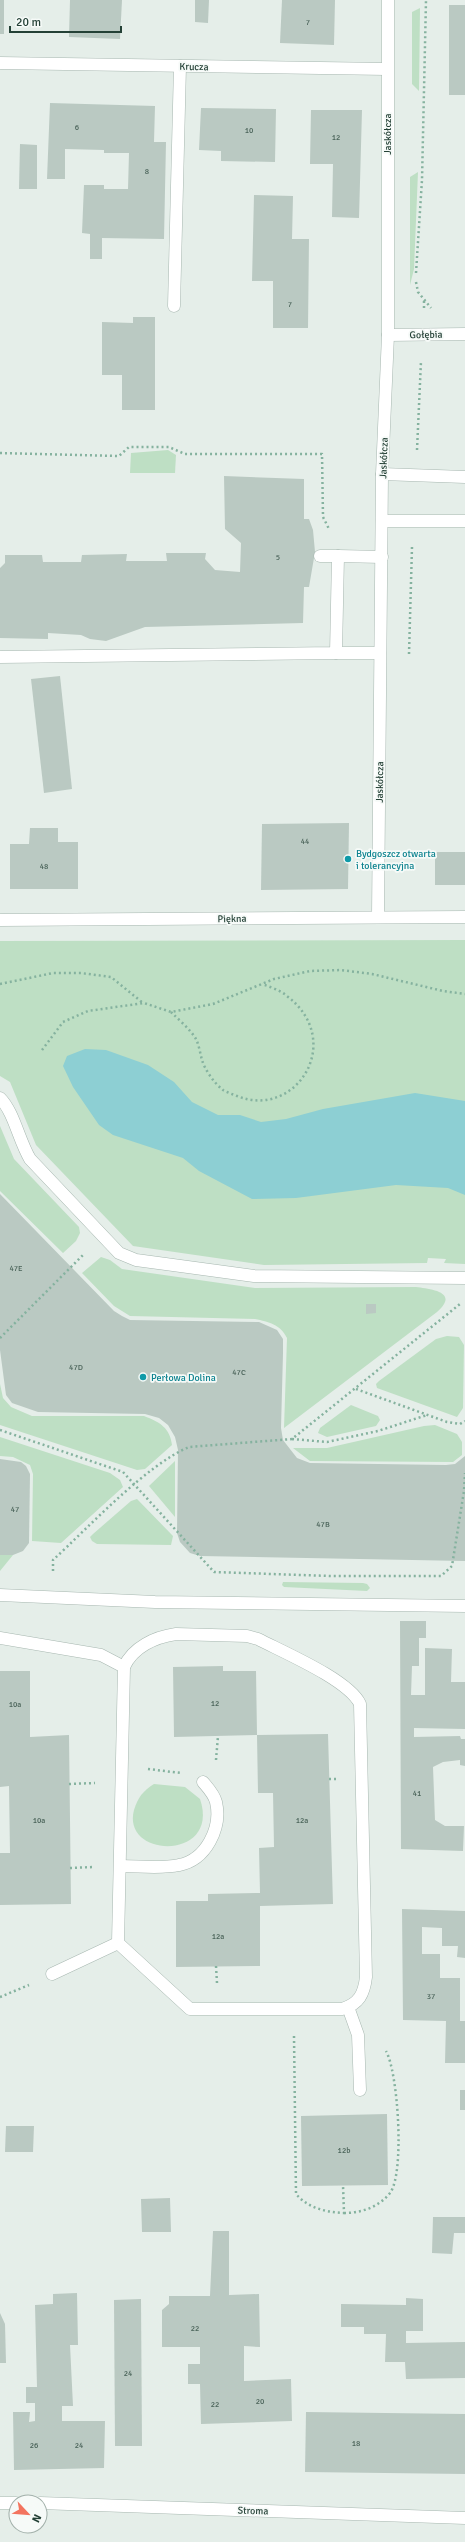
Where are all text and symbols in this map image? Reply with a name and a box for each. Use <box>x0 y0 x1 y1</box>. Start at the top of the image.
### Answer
scale bar <box>10 8 121 34</box>
text: 20 m <box>16 15 41 30</box>
house number: 7 <box>306 17 310 27</box>
street label: Krucza <box>179 61 209 73</box>
street label: Jaskółcza <box>382 113 394 155</box>
house number: 6 <box>75 122 79 132</box>
house number: 10 <box>245 125 253 135</box>
house number: 12 <box>332 132 340 142</box>
house number: 8 <box>145 166 149 176</box>
house number: 7 <box>288 299 292 309</box>
street label: Gołębia <box>409 329 443 341</box>
street label: Jaskółcza <box>377 437 391 479</box>
house number: 5 <box>276 552 280 562</box>
street label: Jaskółcza <box>374 761 386 803</box>
house number: 44 <box>301 836 310 846</box>
place label: Bydgoszcz otwarta i tolerancyjna <box>356 848 436 872</box>
marker: Bydgoszcz otwarta i tolerancyjna <box>343 854 353 864</box>
house number: 48 <box>40 861 48 871</box>
street label: Piękna <box>217 913 247 925</box>
house number: 47E <box>9 1263 23 1273</box>
house number: 47D <box>69 1362 83 1372</box>
house number: 47C <box>232 1367 246 1377</box>
marker: Perłowa Dolina <box>138 1372 148 1382</box>
place label: Perłowa Dolina <box>151 1372 216 1384</box>
house number: 47 <box>11 1504 19 1514</box>
house number: 47B <box>316 1519 330 1529</box>
house number: 12 <box>211 1698 219 1708</box>
house number: 10a <box>9 1699 21 1709</box>
house number: 41 <box>413 1788 421 1798</box>
house number: 10a <box>33 1815 45 1825</box>
house number: 12a <box>296 1815 308 1825</box>
house number: 12a <box>212 1931 224 1941</box>
house number: 37 <box>427 1991 435 2001</box>
house number: 12b <box>338 2145 350 2155</box>
house number: 22 <box>191 2323 199 2333</box>
house number: 24 <box>124 2368 133 2378</box>
house number: 20 <box>256 2396 264 2406</box>
house number: 22 <box>211 2399 219 2409</box>
house number: 18 <box>352 2438 360 2448</box>
house number: 26 <box>30 2440 38 2450</box>
house number: 24 <box>75 2440 84 2450</box>
north arrow <box>8 2494 48 2534</box>
street label: Stroma <box>237 2504 269 2518</box>
text: N <box>29 2512 44 2524</box>

